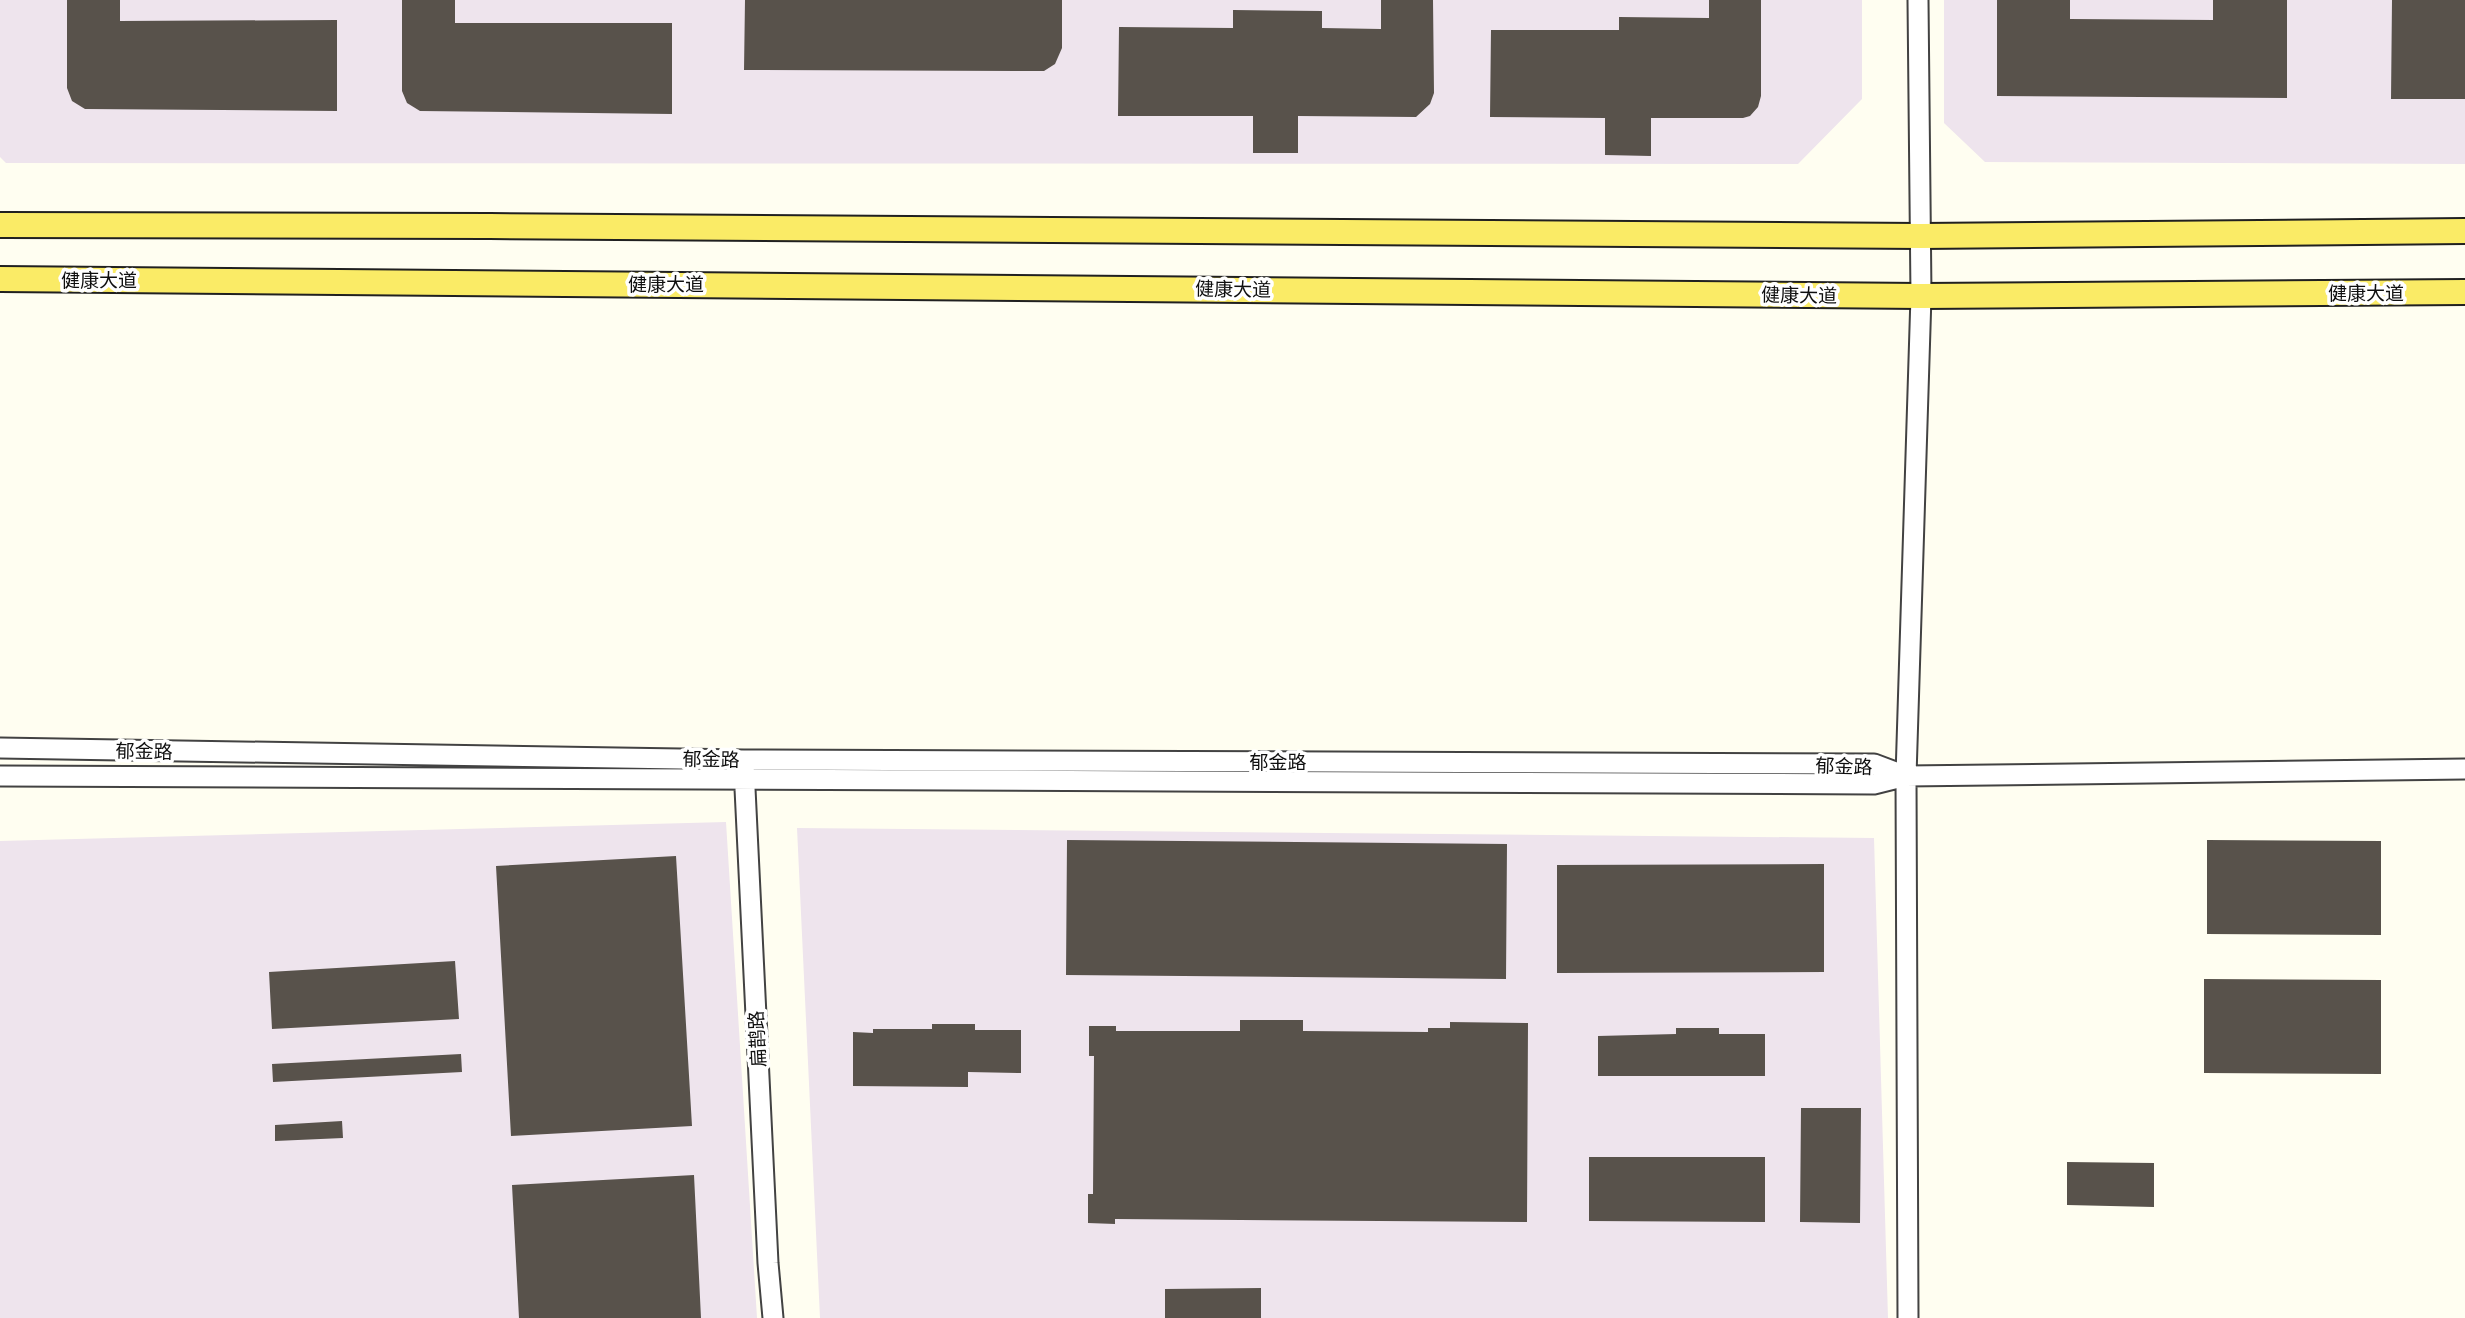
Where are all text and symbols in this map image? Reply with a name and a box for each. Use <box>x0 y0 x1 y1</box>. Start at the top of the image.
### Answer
street label: 健康大道 <box>61 265 137 293</box>
street label: 健康大道 <box>628 269 704 297</box>
street label: 健康大道 <box>1195 273 1271 303</box>
street label: 健康大道 <box>2328 278 2404 306</box>
street label: 健康大道 <box>1761 279 1837 309</box>
street label: 郁金路 <box>115 736 173 764</box>
street label: 郁金路 <box>682 744 740 772</box>
street label: 郁金路 <box>1249 747 1307 775</box>
street label: 郁金路 <box>1815 750 1873 780</box>
street label: 扁鹊路 <box>741 1010 771 1068</box>

